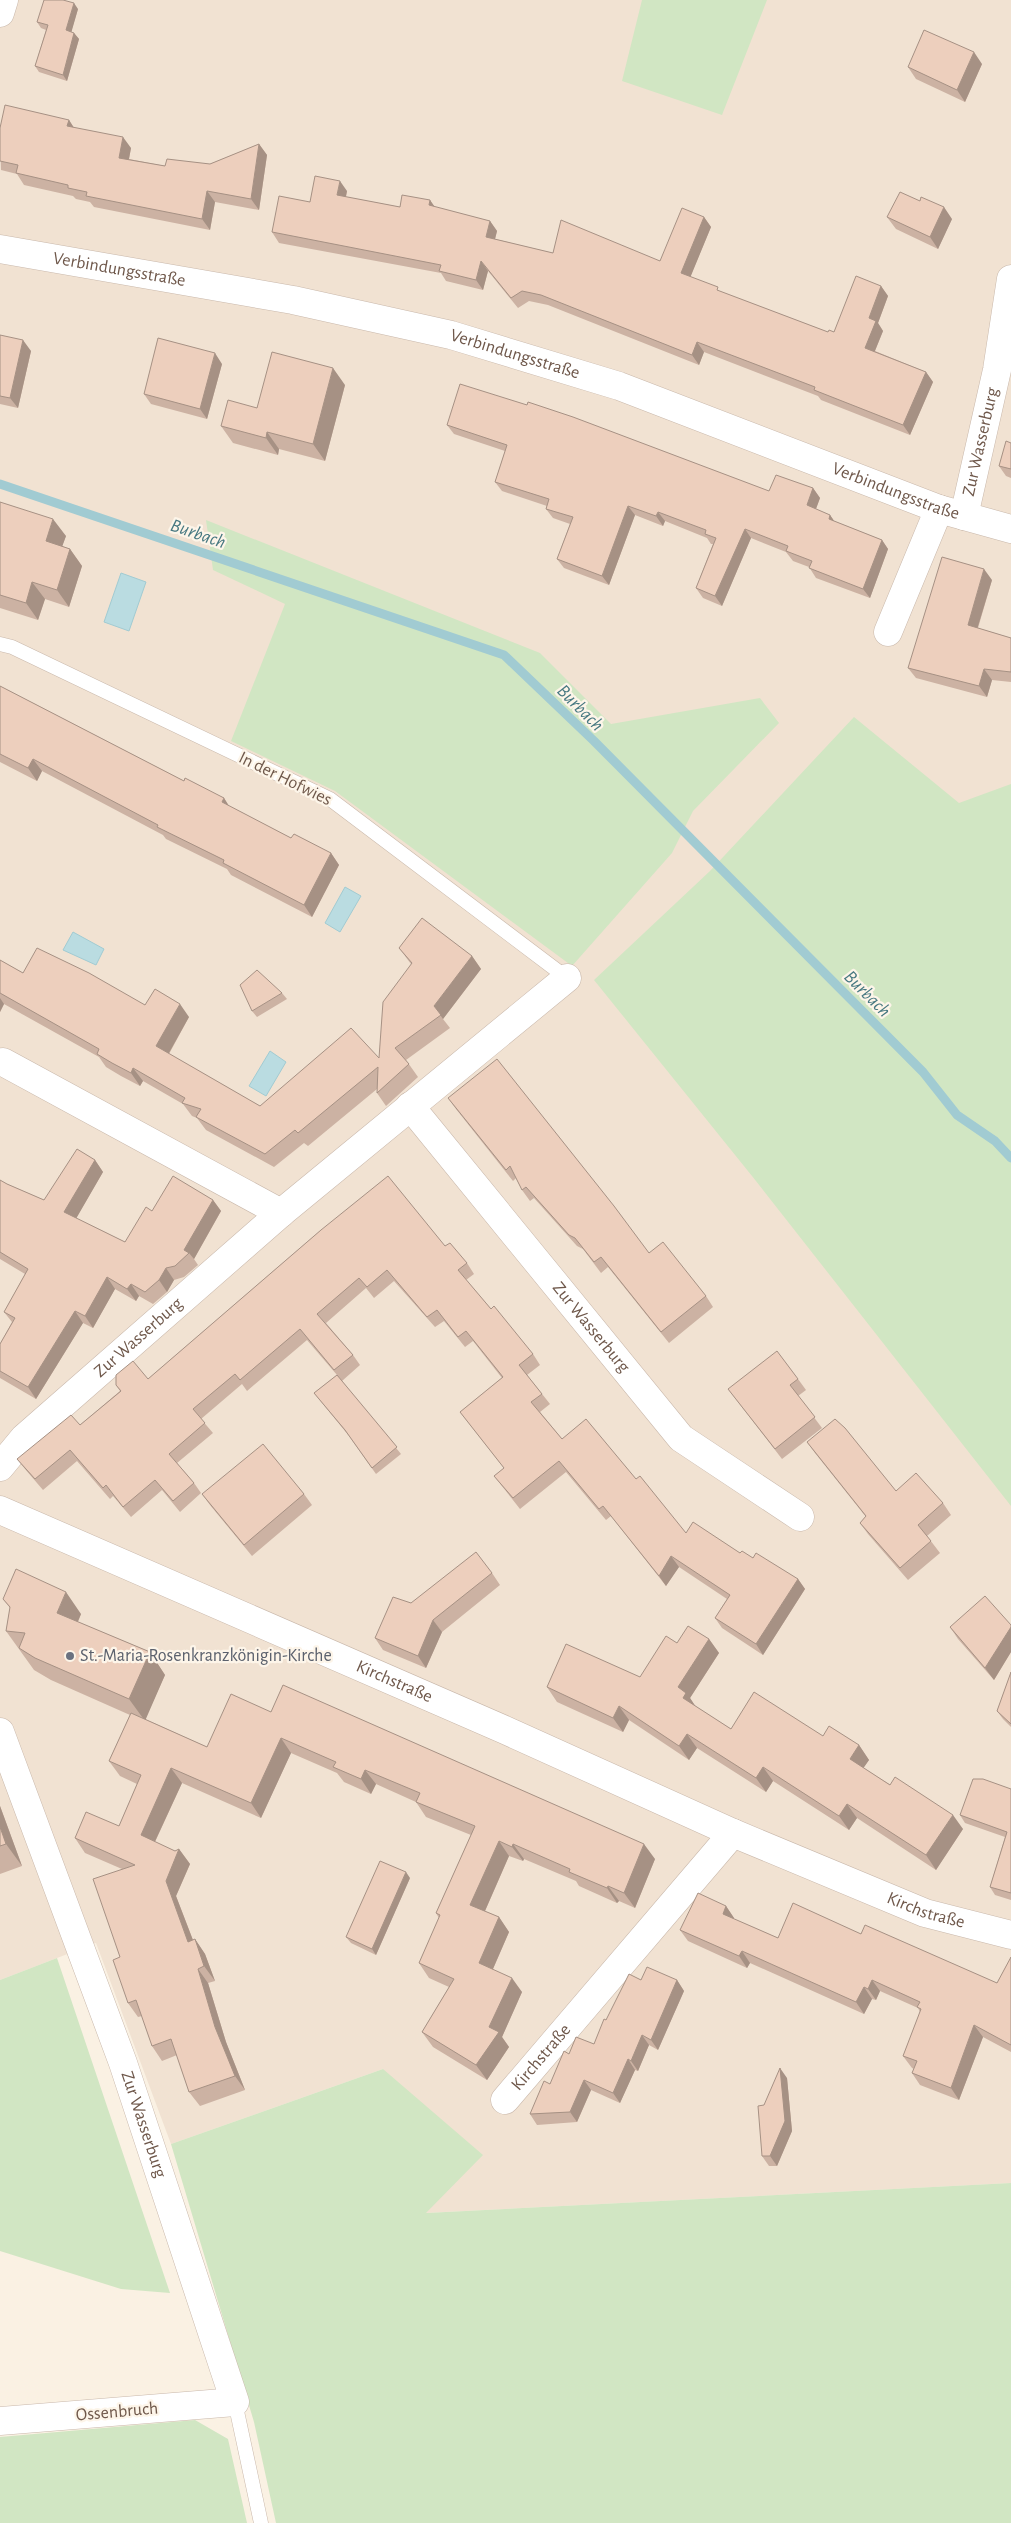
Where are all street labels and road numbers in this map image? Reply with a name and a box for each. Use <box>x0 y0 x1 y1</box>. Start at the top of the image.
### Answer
street label: Verbindungsstraße <box>52 249 187 290</box>
street label: Verbindungsstraße <box>448 326 582 382</box>
street label: Zur Wasserburg <box>960 386 1002 498</box>
street label: Verbindungsstraße <box>830 460 961 523</box>
street label: In der Hofwies <box>236 749 334 809</box>
street label: Zur Wasserburg <box>549 1279 633 1376</box>
street label: Zur Wasserburg <box>91 1294 186 1381</box>
street label: Kirchstraße <box>353 1657 435 1706</box>
street label: Kirchstraße <box>884 1889 966 1932</box>
street label: Kirchstraße <box>508 2021 575 2094</box>
street label: Zur Wasserburg <box>117 2069 169 2180</box>
street label: Ossenbruch <box>75 2399 159 2425</box>

